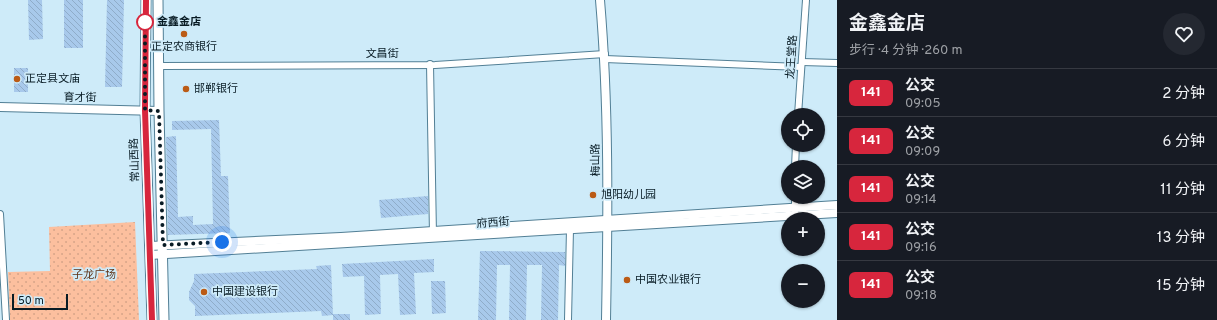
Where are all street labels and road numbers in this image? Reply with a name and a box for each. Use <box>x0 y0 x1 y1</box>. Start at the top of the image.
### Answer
street label: 龙王堂路 <box>783 35 801 79</box>
street label: 文昌街 <box>366 47 399 61</box>
street label: 育才街 <box>63 91 97 105</box>
street label: 常山西路 <box>127 138 143 182</box>
street label: 梅山路 <box>589 143 603 177</box>
street label: 府西街 <box>476 215 510 231</box>

